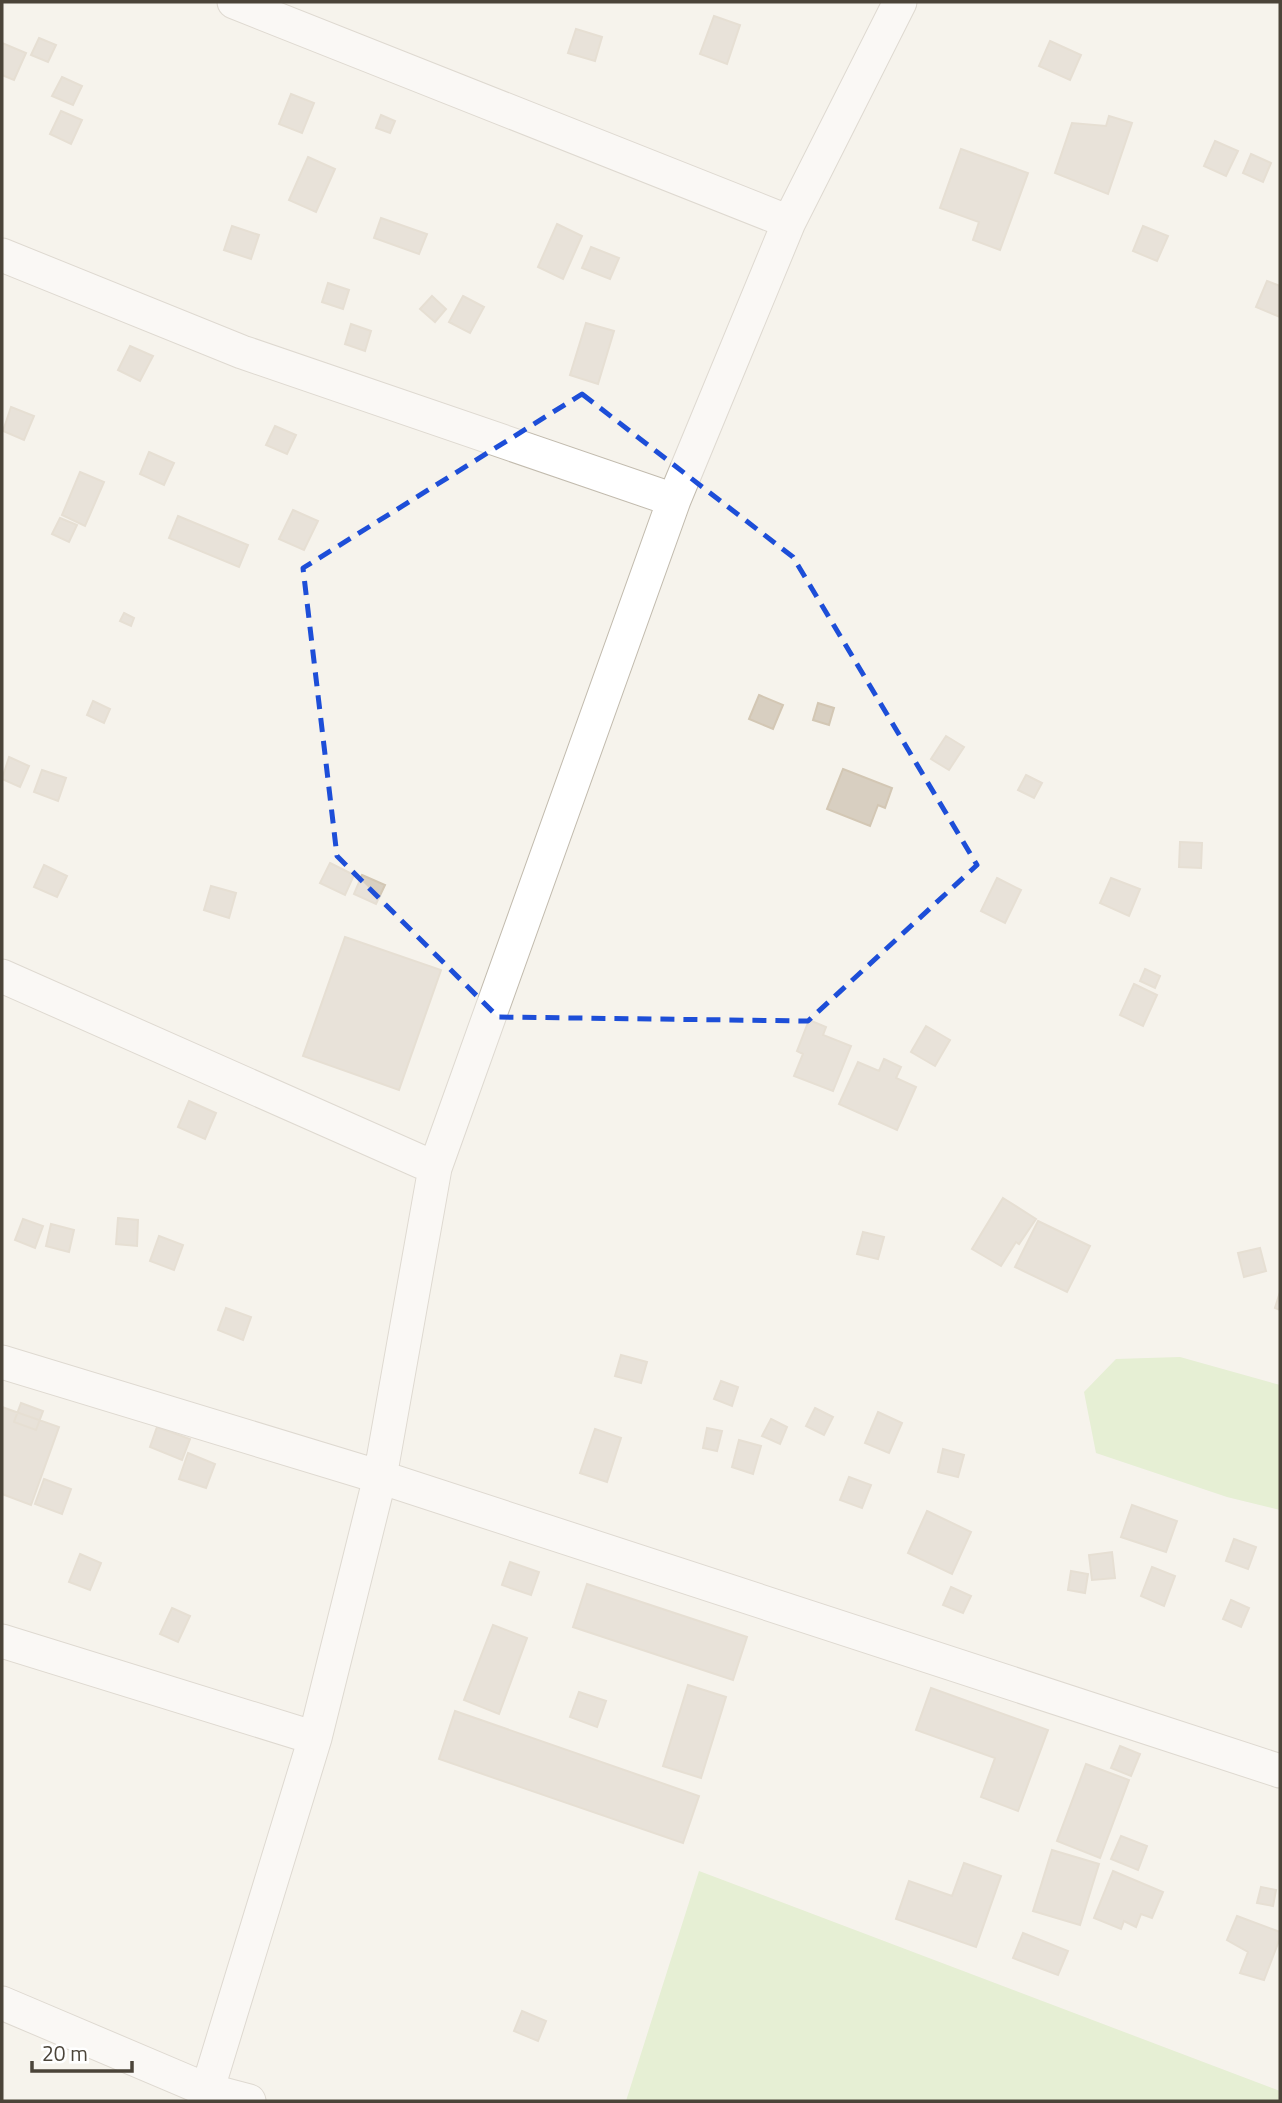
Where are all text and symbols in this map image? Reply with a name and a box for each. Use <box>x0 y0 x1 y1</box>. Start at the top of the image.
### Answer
scale bar <box>32 2030 131 2074</box>
text: 20 m <box>42 2037 88 2069</box>

